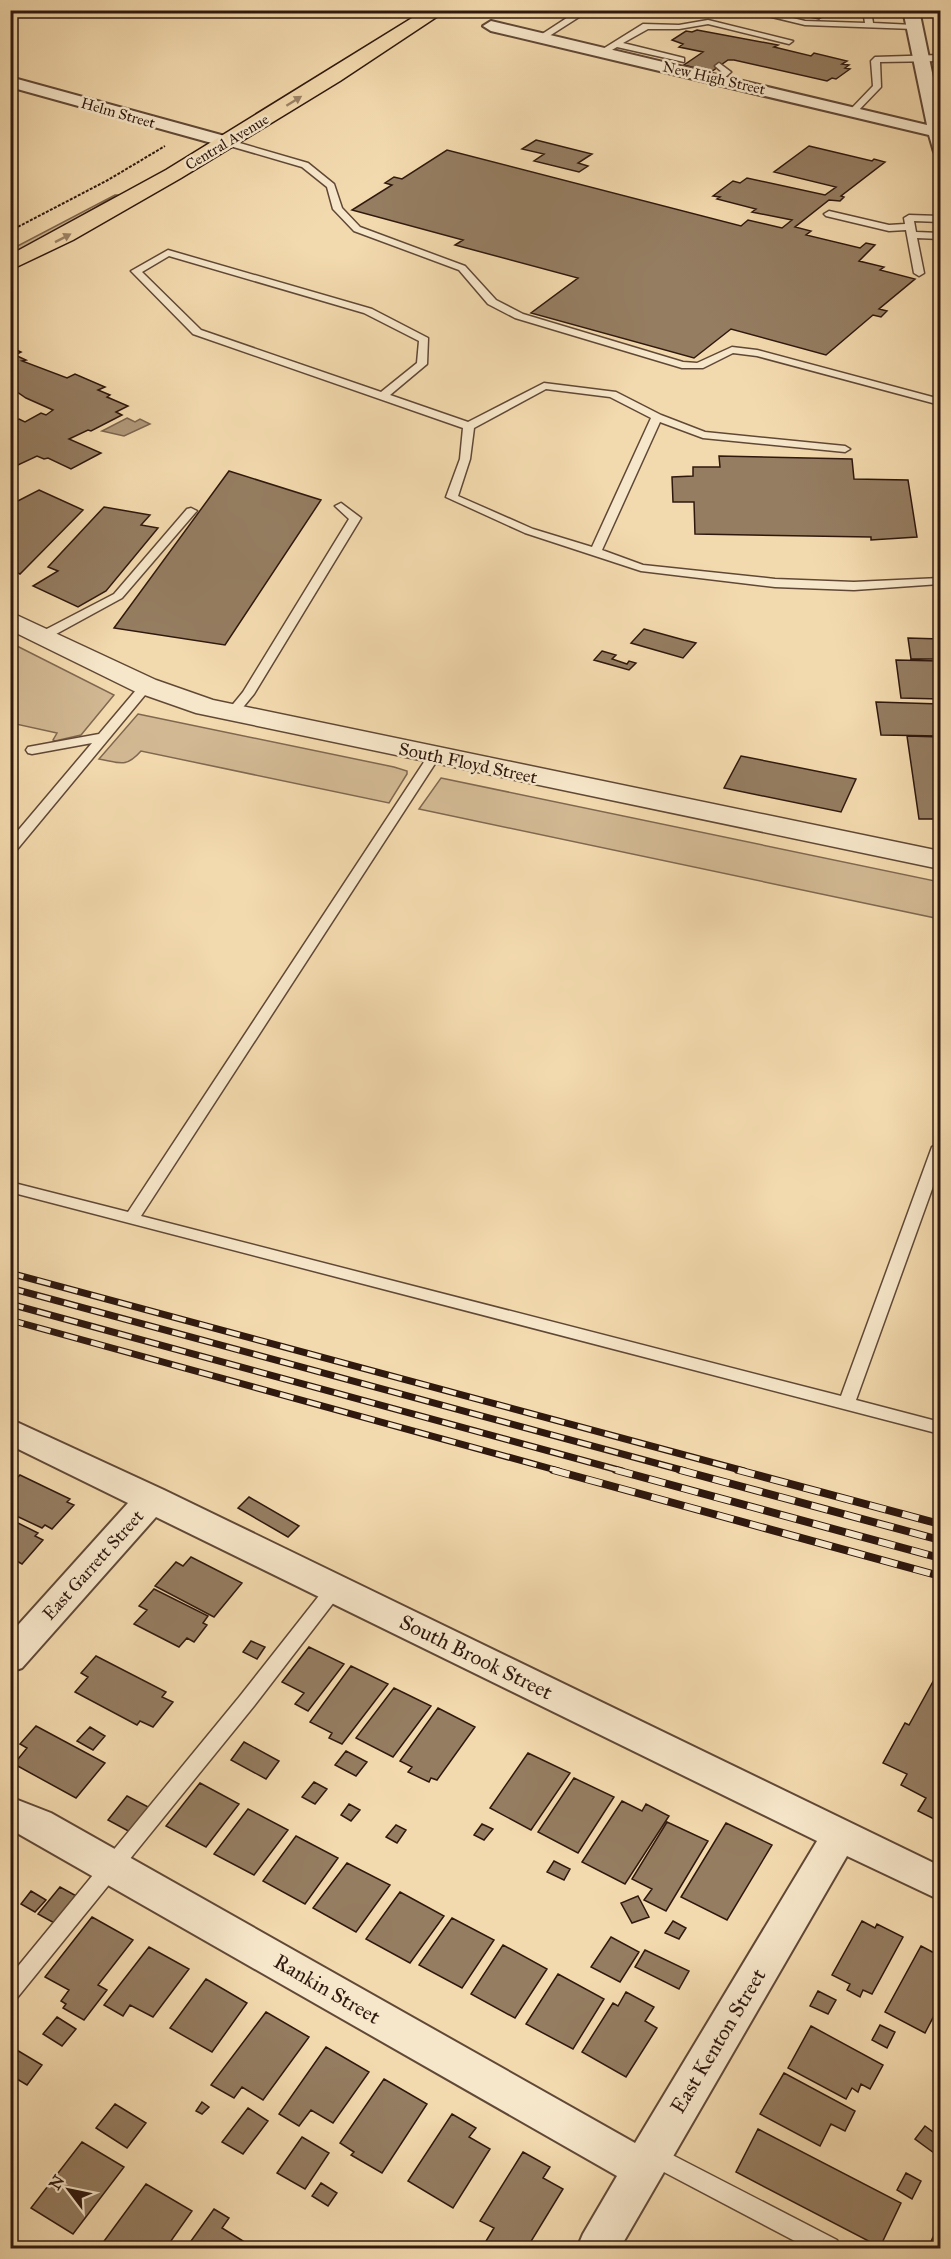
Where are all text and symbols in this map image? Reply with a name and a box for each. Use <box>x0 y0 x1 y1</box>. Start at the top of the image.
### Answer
street label: New High Street <box>661 57 768 99</box>
street label: Helm Street <box>79 94 158 132</box>
one-way arrow <box>286 95 302 106</box>
street label: Central Avenue <box>182 110 272 174</box>
one-way arrow <box>54 233 71 243</box>
street label: South Floyd Street <box>397 738 540 789</box>
street label: East Garrett Street <box>38 1505 149 1624</box>
street label: South Brook Street <box>395 1609 557 1706</box>
street label: Rankin Street <box>269 1948 385 2030</box>
street label: East Kenton Street <box>665 1963 772 2118</box>
north arrow <box>39 2160 99 2220</box>
text: N <box>45 2171 69 2193</box>

